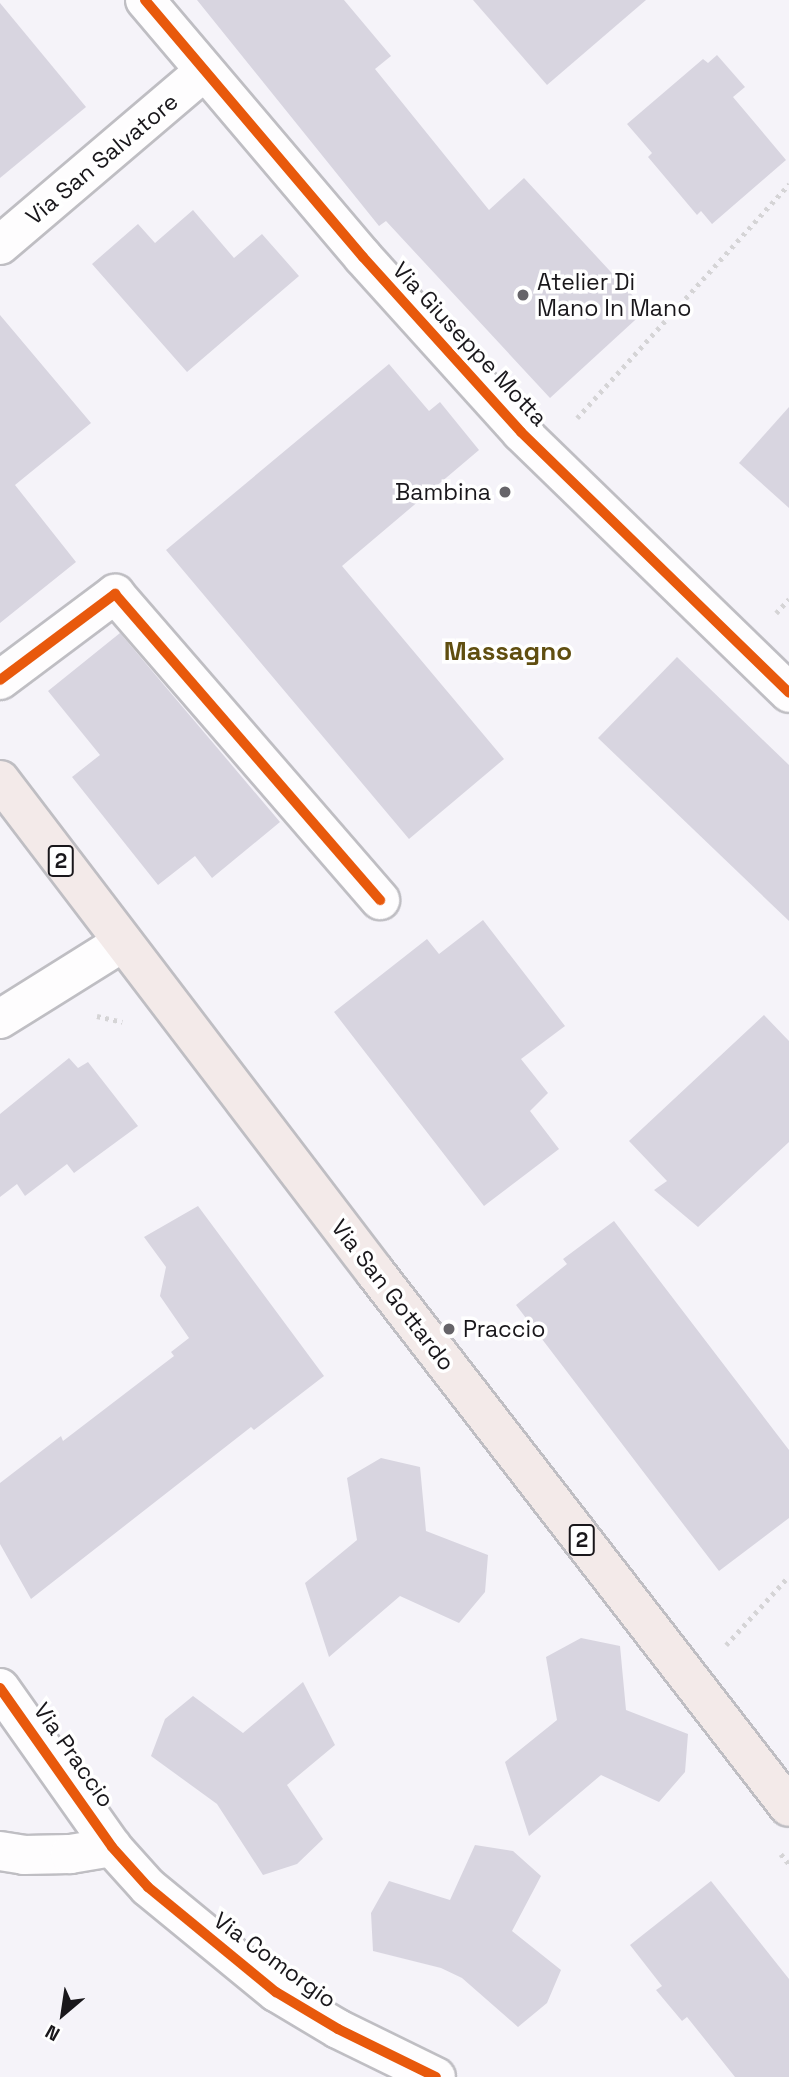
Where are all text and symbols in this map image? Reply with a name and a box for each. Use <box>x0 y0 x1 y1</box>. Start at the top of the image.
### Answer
street label: Via San Salvatore <box>20 87 184 231</box>
street label: Via Giuseppe Motta <box>387 256 553 432</box>
place label: Atelier Di Mano In Mano <box>537 268 691 322</box>
marker: Atelier Di Mano In Mano <box>515 287 531 303</box>
place label: Bambina <box>395 478 491 506</box>
marker: Bambina <box>497 484 513 500</box>
district label: Massagno <box>444 636 572 668</box>
road number: 2 <box>47 844 75 878</box>
street label: Via San Gottardo <box>325 1214 461 1376</box>
place label: Praccio <box>463 1315 545 1343</box>
marker: Praccio <box>441 1321 457 1337</box>
road number: 2 <box>568 1522 596 1558</box>
street label: Via Praccio <box>28 1697 120 1813</box>
street label: Via Comorgio <box>208 1906 342 2014</box>
north arrow <box>28 1979 98 2049</box>
text: N <box>41 2019 64 2047</box>

